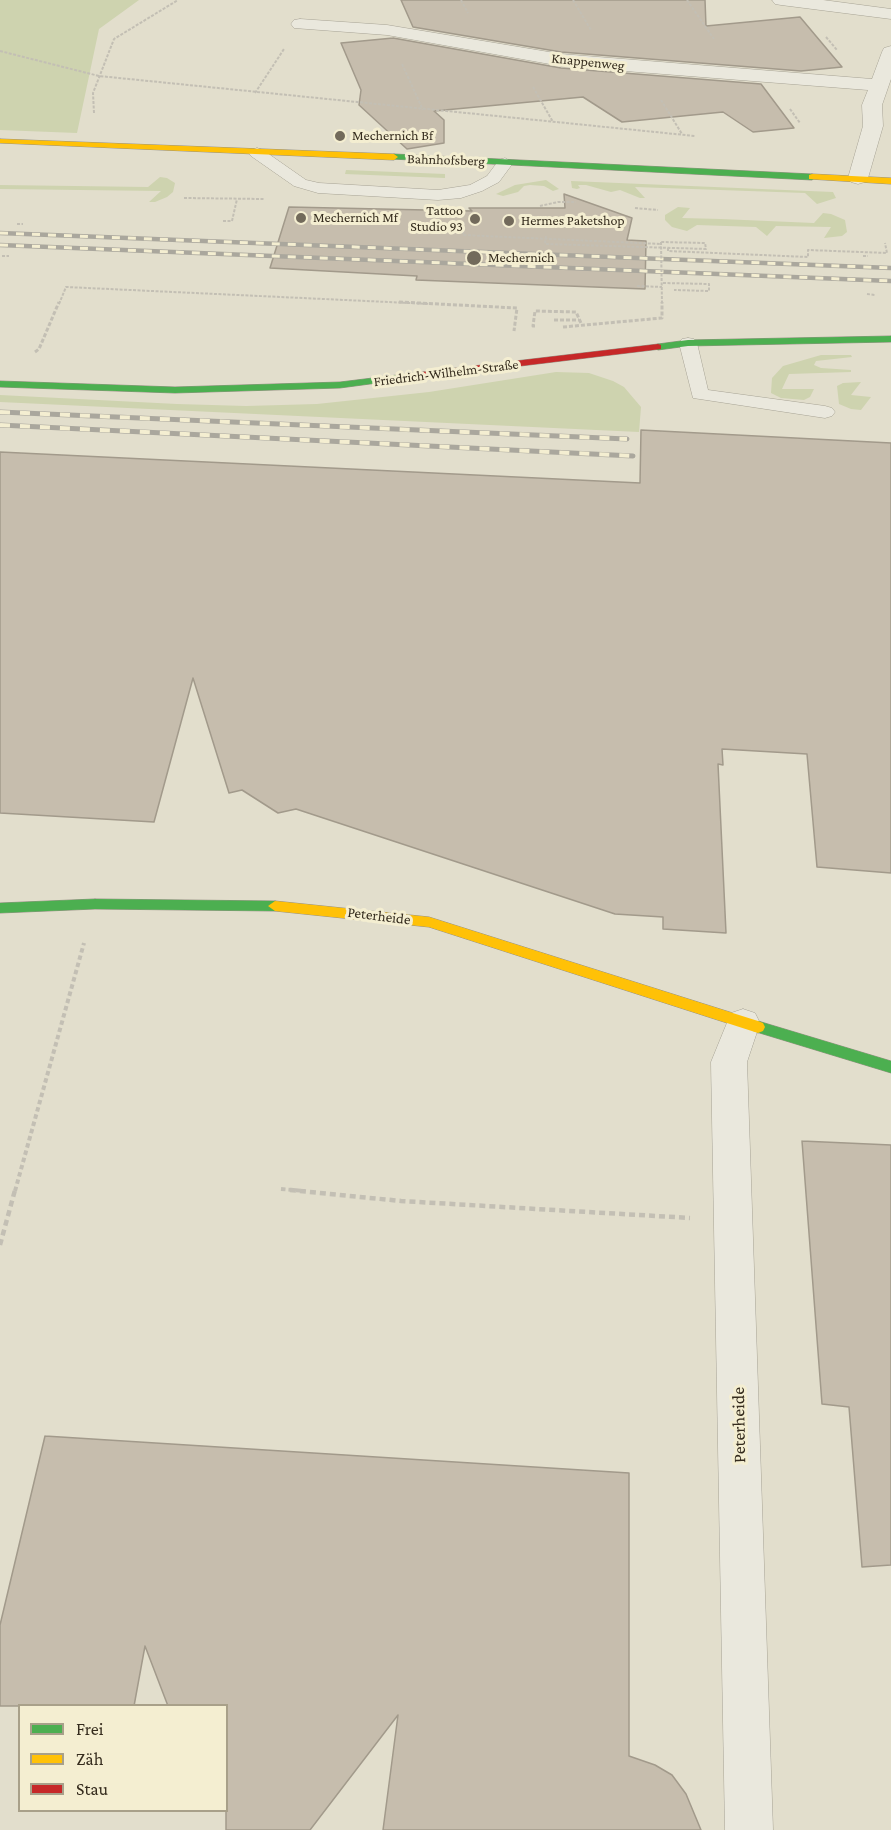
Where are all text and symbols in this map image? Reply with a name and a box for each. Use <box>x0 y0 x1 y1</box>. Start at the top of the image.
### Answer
street label: Knappenweg <box>551 50 625 74</box>
place label: Mechernich Bf <box>352 128 433 144</box>
marker: Mechernich Bf <box>333 129 347 143</box>
street label: Bahnhofsberg <box>407 150 485 170</box>
place label: Tattoo Studio 93 <box>410 203 463 236</box>
place label: Mechernich Mf <box>313 210 398 226</box>
marker: Mechernich Mf <box>294 211 308 225</box>
marker: Tattoo Studio 93 <box>468 212 482 226</box>
place label: Hermes Paketshop <box>521 213 625 229</box>
marker: Hermes Paketshop <box>502 214 516 228</box>
marker: Mechernich <box>465 249 483 267</box>
place label: Mechernich <box>488 250 555 266</box>
street label: Friedrich-Wilhelm-Straße <box>373 356 519 390</box>
street label: Peterheide <box>346 903 412 929</box>
street label: Peterheide <box>728 1387 750 1463</box>
legend <box>18 1704 228 1812</box>
text: Frei <box>76 1719 103 1739</box>
text: Zäh <box>76 1749 103 1769</box>
text: Stau <box>76 1779 108 1799</box>

